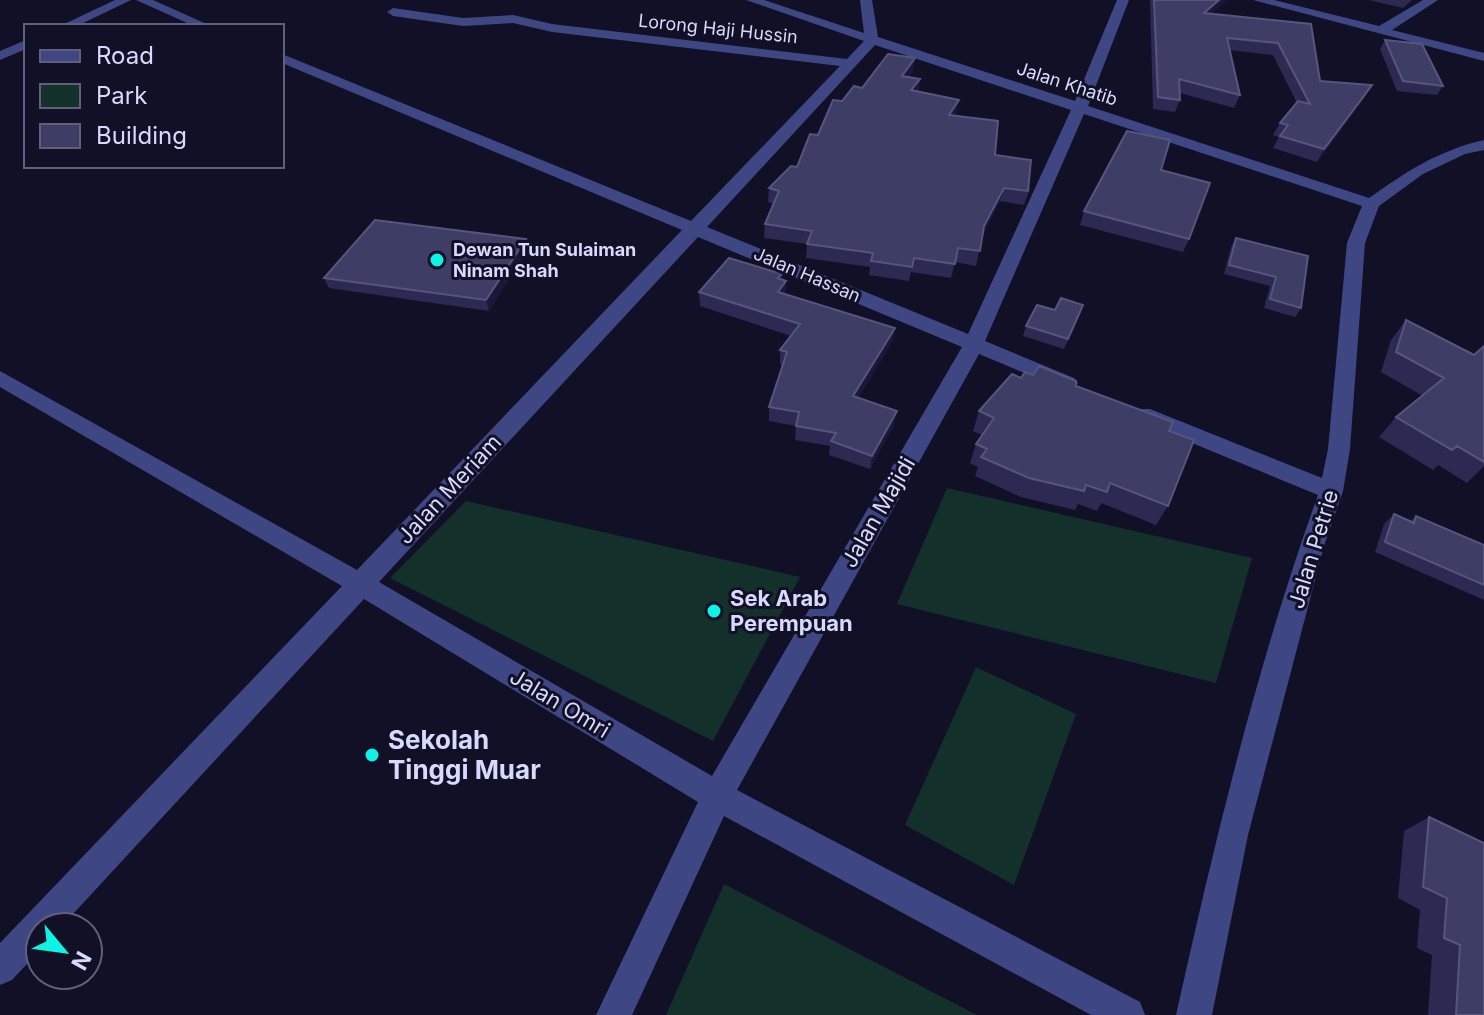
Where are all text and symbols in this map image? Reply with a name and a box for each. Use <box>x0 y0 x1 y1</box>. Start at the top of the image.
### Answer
street label: Lorong Haji Hussin <box>637 10 799 47</box>
legend <box>24 24 284 168</box>
text: Road <box>96 41 154 70</box>
street label: Jalan Khatib <box>1014 57 1120 110</box>
text: Park <box>96 81 147 110</box>
text: Building <box>96 121 187 150</box>
place label: Dewan Tun Sulaiman Ninam Shah <box>453 239 636 281</box>
street label: Jalan Hassan <box>751 243 864 306</box>
marker: Dewan Tun Sulaiman Ninam Shah <box>428 251 446 269</box>
street label: Jalan Meriam <box>392 429 506 549</box>
street label: Jalan Majidi <box>836 452 920 572</box>
street label: Jalan Petrie <box>1283 487 1343 611</box>
place label: Sek Arab Perempuan <box>730 585 853 636</box>
marker: Sek Arab Perempuan <box>705 602 723 620</box>
street label: Jalan Omri <box>505 663 615 743</box>
place label: Sekolah Tinggi Muar <box>388 724 541 785</box>
marker: Sekolah Tinggi Muar <box>363 746 381 764</box>
north arrow <box>24 911 104 991</box>
text: N <box>66 947 97 974</box>

